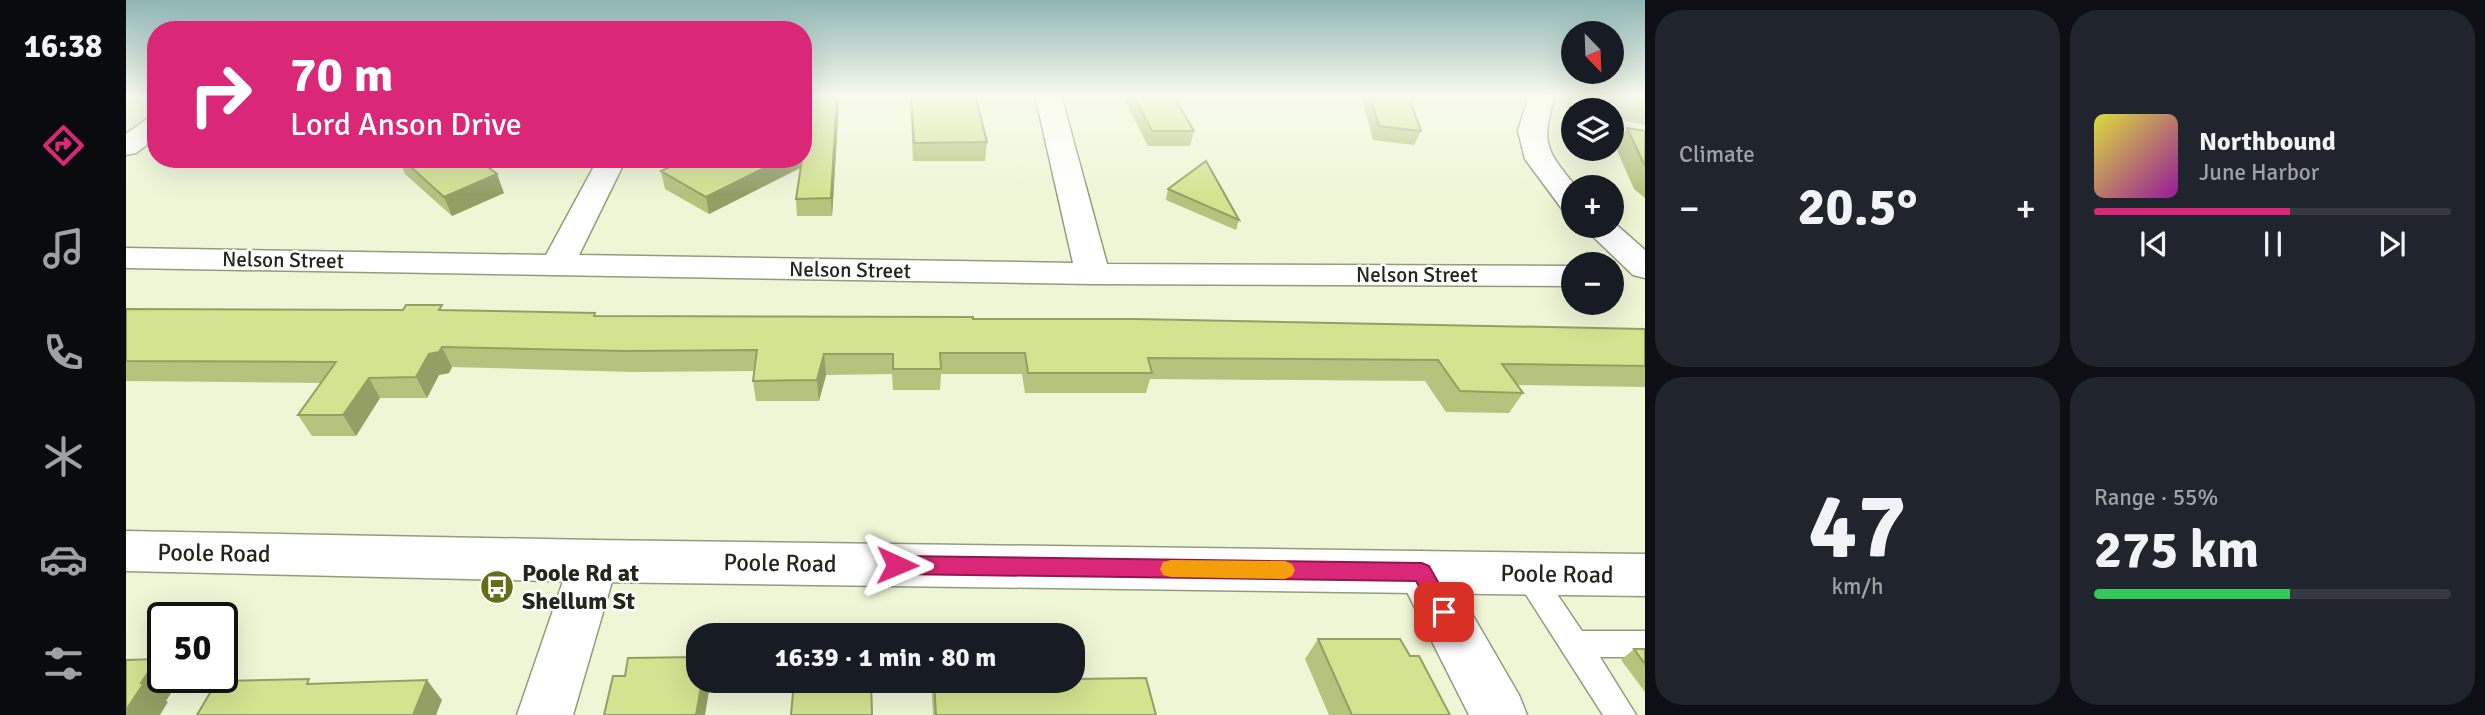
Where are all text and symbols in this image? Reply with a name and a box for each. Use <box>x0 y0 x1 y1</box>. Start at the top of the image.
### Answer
north arrow <box>1561 21 1624 84</box>
map controls <box>1561 21 1624 315</box>
text: 16:38 <box>24 27 102 66</box>
text: 70 m <box>290 45 393 105</box>
icon: right <box>175 49 266 140</box>
button: layers <box>1561 98 1624 161</box>
text: Lord Anson Drive <box>290 105 522 144</box>
icon: directions <box>39 121 88 170</box>
text: Northbound <box>2199 126 2336 158</box>
text: Climate <box>1679 140 1755 169</box>
text: June Harbor <box>2199 158 2319 187</box>
button: + <box>1561 175 1624 238</box>
text: 20.5° <box>1798 175 1917 239</box>
text: − <box>1679 185 1700 232</box>
text: + <box>2015 185 2036 232</box>
icon: music <box>39 224 88 273</box>
icon: previous <box>2135 225 2173 263</box>
icon: pause <box>2254 225 2292 263</box>
icon: next <box>2373 225 2411 263</box>
street label: Nelson Street <box>222 246 344 274</box>
button: − <box>1561 252 1624 315</box>
street label: Nelson Street <box>789 256 911 284</box>
street label: Nelson Street <box>1356 262 1478 288</box>
icon: phone <box>39 328 88 377</box>
icon: climate <box>39 432 88 481</box>
text: 47 <box>1808 470 1907 583</box>
text: Range · 55% <box>2094 483 2218 512</box>
text: 275 km <box>2094 518 2259 582</box>
position arrow <box>860 528 934 602</box>
icon: car <box>39 535 88 584</box>
street label: Poole Road <box>157 537 271 569</box>
street label: Poole Road <box>723 547 837 579</box>
place label: Poole Rd at Shellum St <box>522 558 639 616</box>
street label: Poole Road <box>1500 558 1614 590</box>
bus stop icon: Poole Rd at Shellum St <box>478 568 516 606</box>
text: km/h <box>1831 572 1884 601</box>
pin <box>1414 582 1474 642</box>
icon: arrive <box>1425 593 1463 631</box>
speed limit sign: 50 <box>147 602 238 693</box>
icon: filters <box>39 639 88 688</box>
text: 16:39 · 1 min · 80 m <box>775 642 996 674</box>

